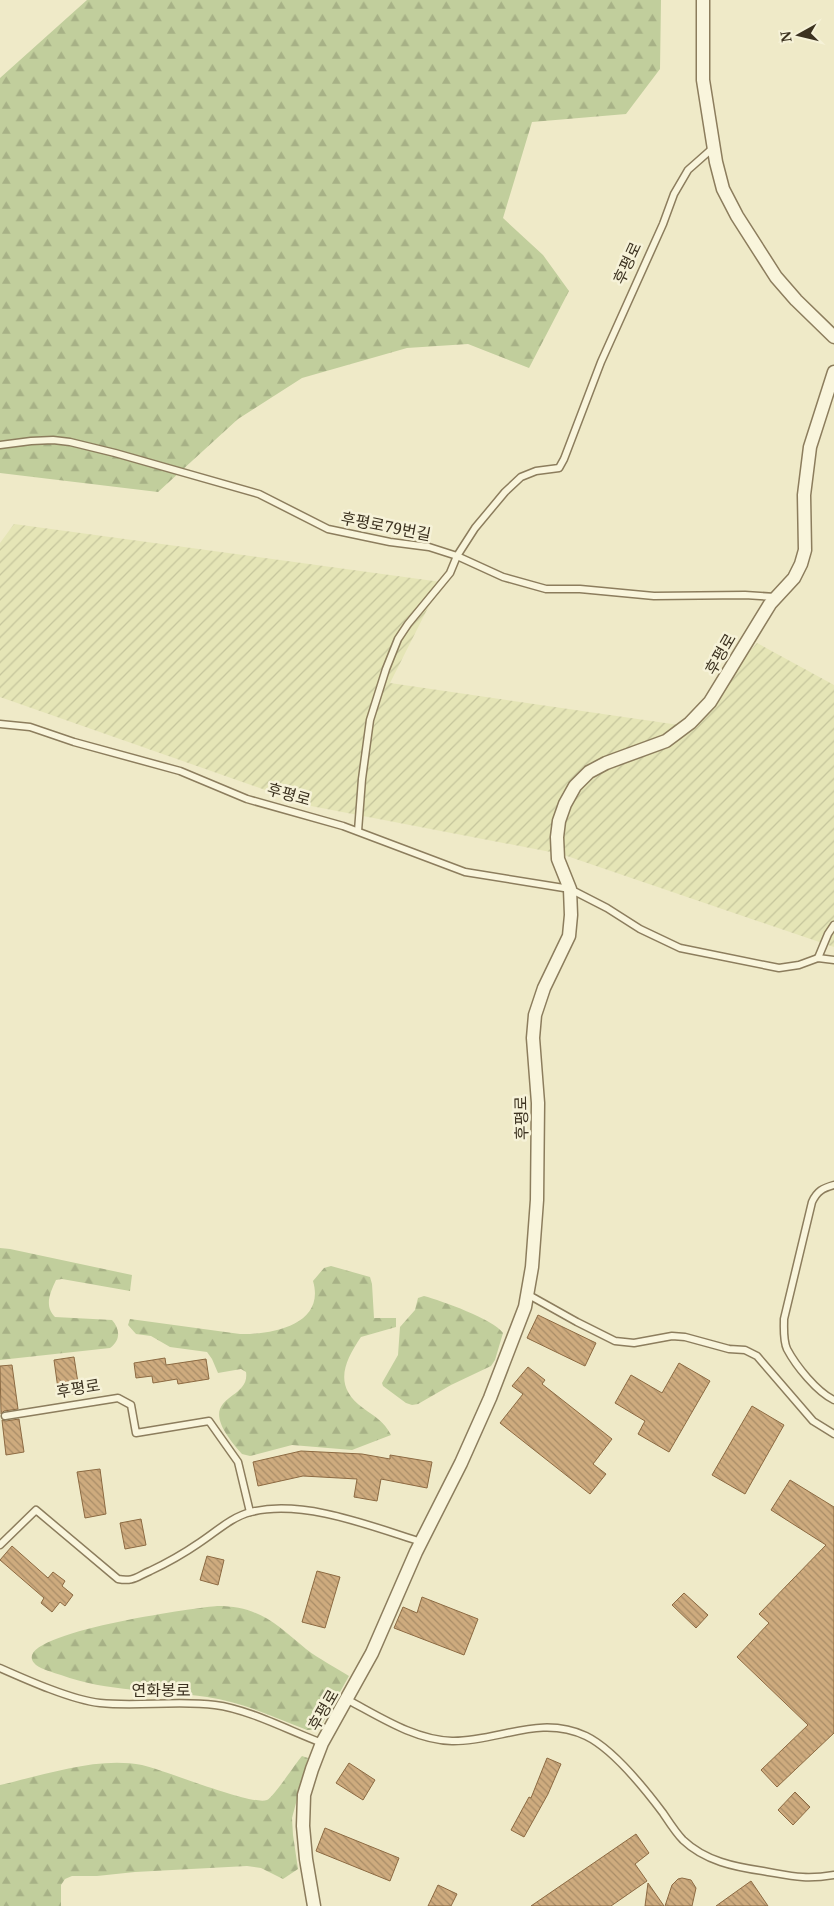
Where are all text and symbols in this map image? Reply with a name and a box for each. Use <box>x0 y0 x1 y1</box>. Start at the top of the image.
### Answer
north arrow <box>774 10 824 60</box>
text: N <box>775 30 796 44</box>
street label: 후평로 <box>608 238 646 288</box>
street label: 후평로79번길 <box>339 506 433 546</box>
street label: 후평로 <box>699 629 741 679</box>
street label: 후평로 <box>265 777 314 811</box>
street label: 후평로 <box>510 1095 532 1140</box>
street label: 후평로 <box>54 1374 102 1402</box>
street label: 연화봉로 <box>132 1679 191 1701</box>
street label: 후평로 <box>302 1685 344 1735</box>

